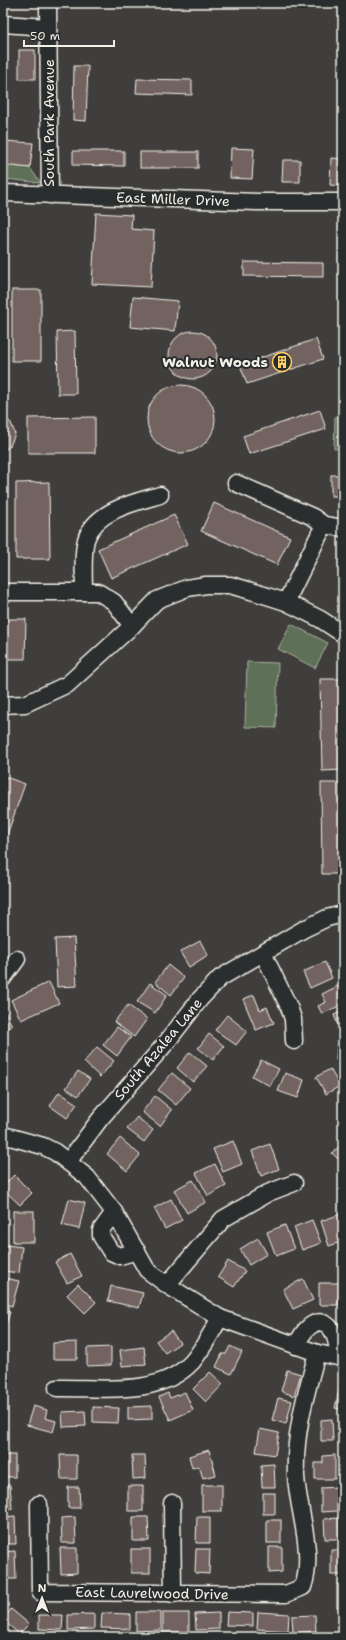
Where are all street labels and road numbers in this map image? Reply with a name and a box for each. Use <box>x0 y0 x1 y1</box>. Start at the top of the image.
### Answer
street label: South Park Avenue <box>40 59 58 187</box>
street label: East Miller Drive <box>116 188 230 210</box>
street label: South Azalea Lane <box>110 994 206 1104</box>
street label: East Laurelwood Drive <box>75 1583 229 1603</box>

